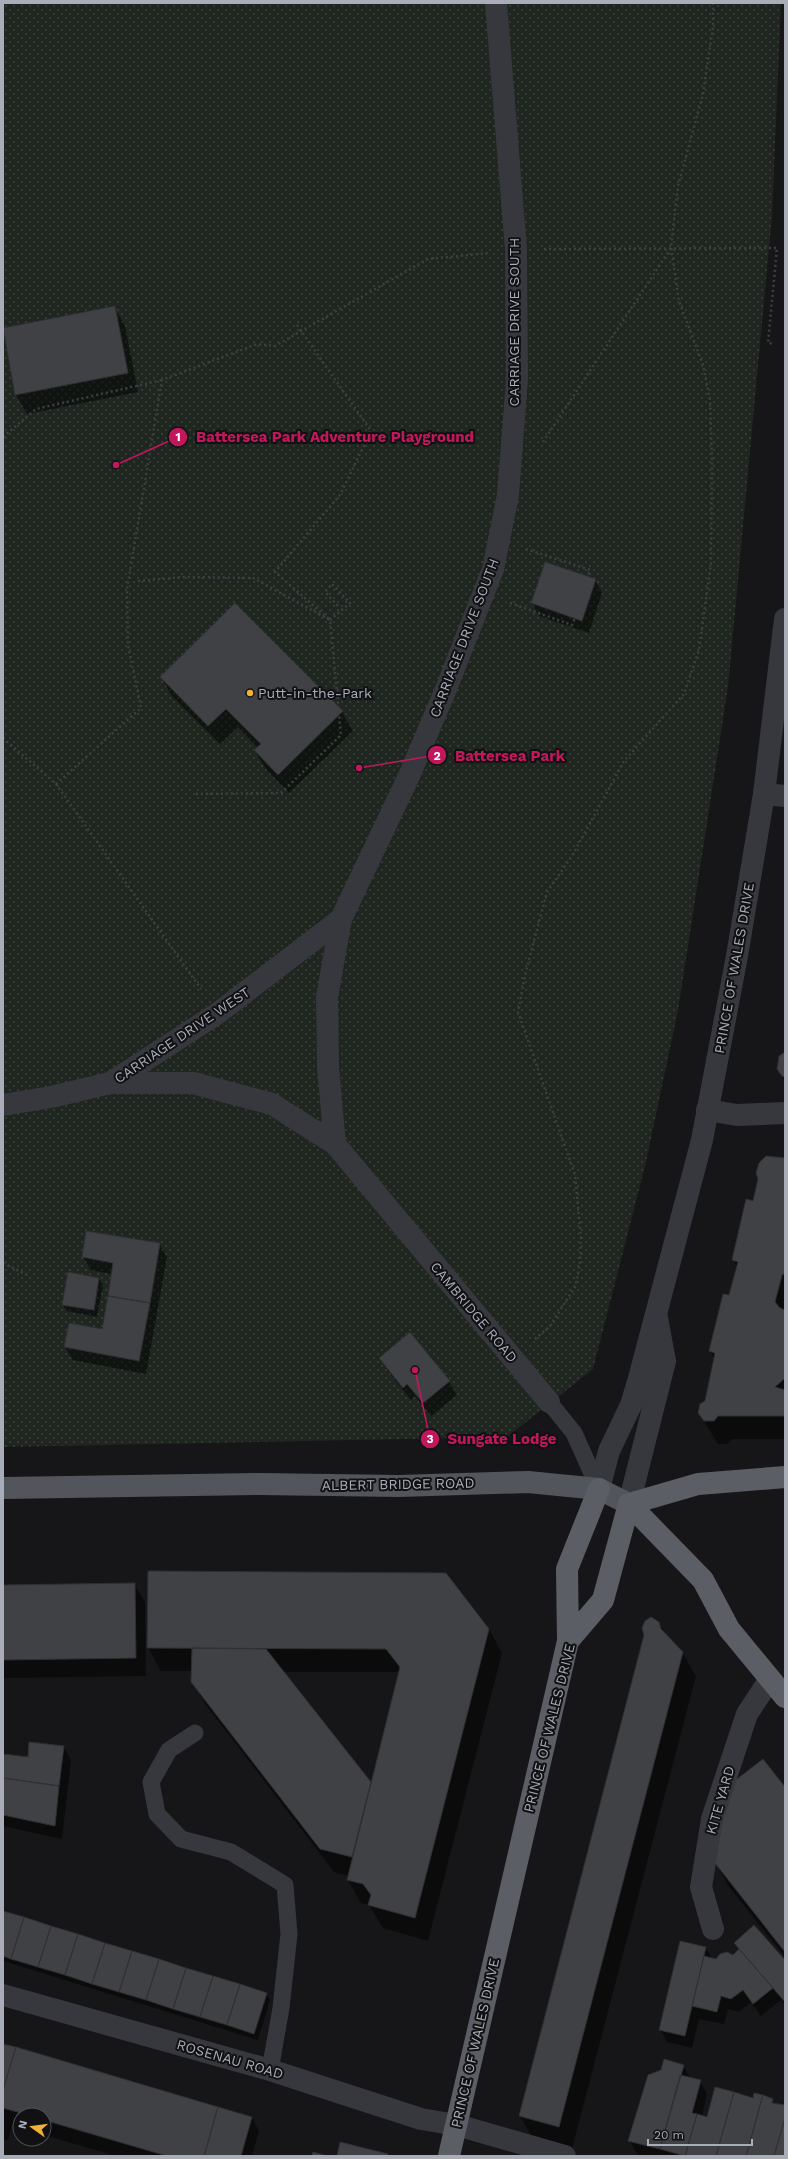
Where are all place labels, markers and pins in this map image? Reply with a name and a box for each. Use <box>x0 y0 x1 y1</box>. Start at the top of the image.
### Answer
callout: Battersea Park Adventure Playground <box>168 423 483 450</box>
place label: Putt-in-the-Park <box>258 685 372 701</box>
marker: Putt-in-the-Park <box>245 688 255 698</box>
callout: Battersea Park <box>427 742 574 769</box>
callout: Sungate Lodge <box>420 1425 565 1452</box>

